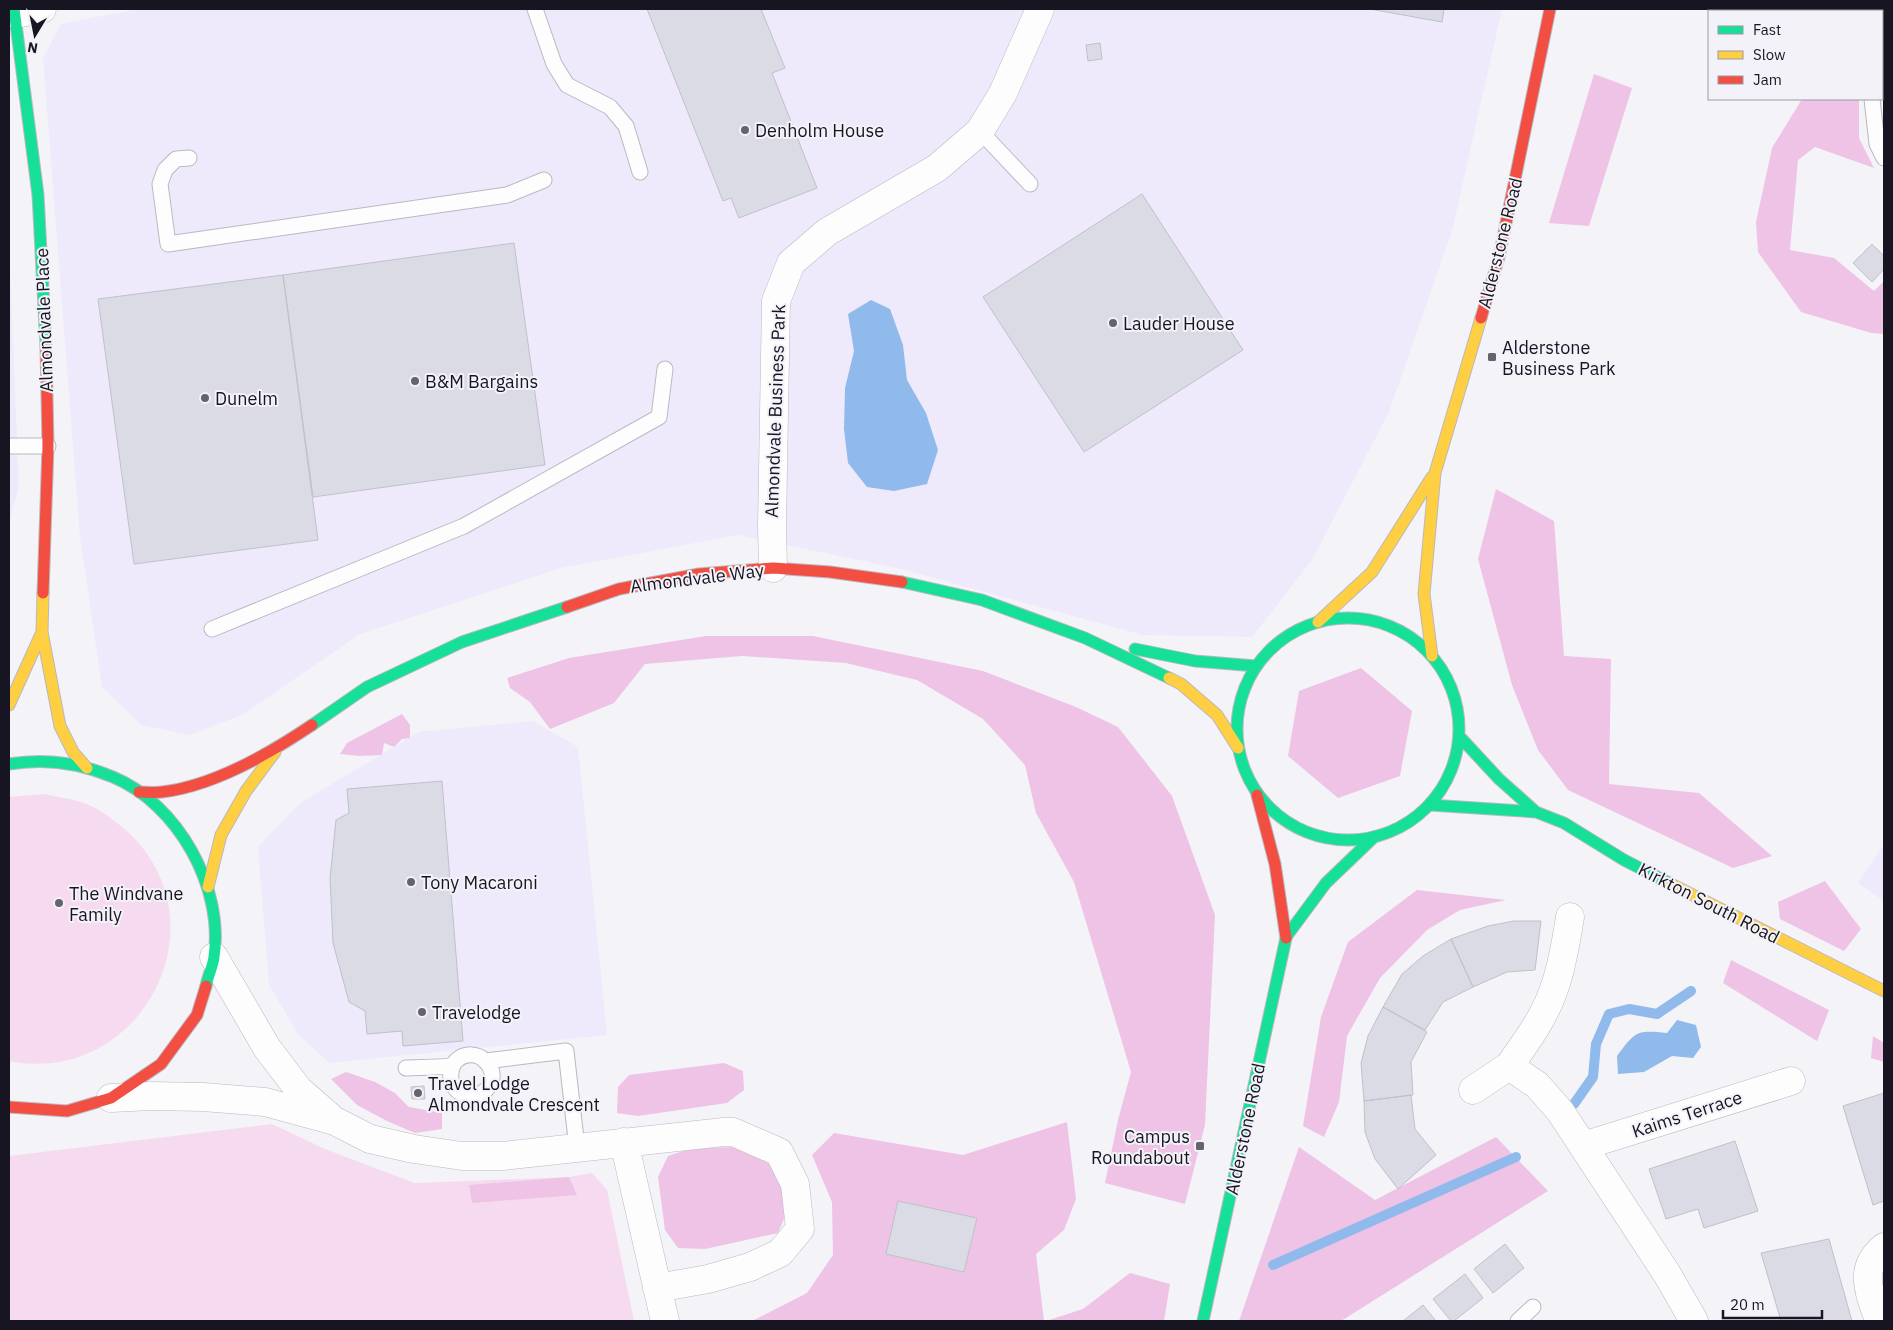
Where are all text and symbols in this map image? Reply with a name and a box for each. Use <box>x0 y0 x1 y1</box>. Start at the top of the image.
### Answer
north arrow <box>10 10 60 60</box>
legend <box>1708 10 1883 100</box>
text: Fast <box>1753 20 1781 39</box>
text: N <box>26 38 39 58</box>
text: Slow <box>1753 45 1786 64</box>
text: Jam <box>1753 70 1782 89</box>
place label: Denholm House <box>755 119 884 142</box>
marker: Denholm House <box>739 124 751 136</box>
street label: Alderstone Road <box>1473 175 1527 311</box>
street label: Almondvale Place <box>30 247 58 393</box>
street label: Almondvale Business Park <box>760 303 790 518</box>
place label: Lauder House <box>1123 312 1235 335</box>
marker: Lauder House <box>1107 317 1119 329</box>
place label: Alderstone Business Park <box>1502 336 1616 380</box>
marker: Alderstone Business Park <box>1486 351 1498 363</box>
place label: B&M Bargains <box>425 370 538 393</box>
marker: B&M Bargains <box>409 375 421 387</box>
place label: Dunelm <box>215 387 278 410</box>
marker: Dunelm <box>199 392 211 404</box>
street label: Almondvale Way <box>629 558 765 598</box>
street label: Kirkton South Road <box>1634 857 1784 949</box>
place label: Tony Macaroni <box>421 871 538 894</box>
marker: Tony Macaroni <box>405 876 417 888</box>
place label: The Windvane Family <box>69 882 183 926</box>
marker: The Windvane Family <box>53 897 65 909</box>
place label: Travelodge <box>432 1001 521 1024</box>
marker: Travelodge <box>416 1006 428 1018</box>
street label: Alderstone Road <box>1220 1061 1270 1197</box>
place label: Travel Lodge Almondvale Crescent <box>428 1072 600 1116</box>
street label: Kaims Terrace <box>1629 1085 1745 1143</box>
marker: Travel Lodge Almondvale Crescent <box>412 1087 424 1099</box>
place label: Campus Roundabout <box>1091 1125 1190 1169</box>
marker: Campus Roundabout <box>1194 1140 1206 1152</box>
scale bar <box>1723 1288 1822 1320</box>
text: 20 m <box>1730 1295 1765 1314</box>

